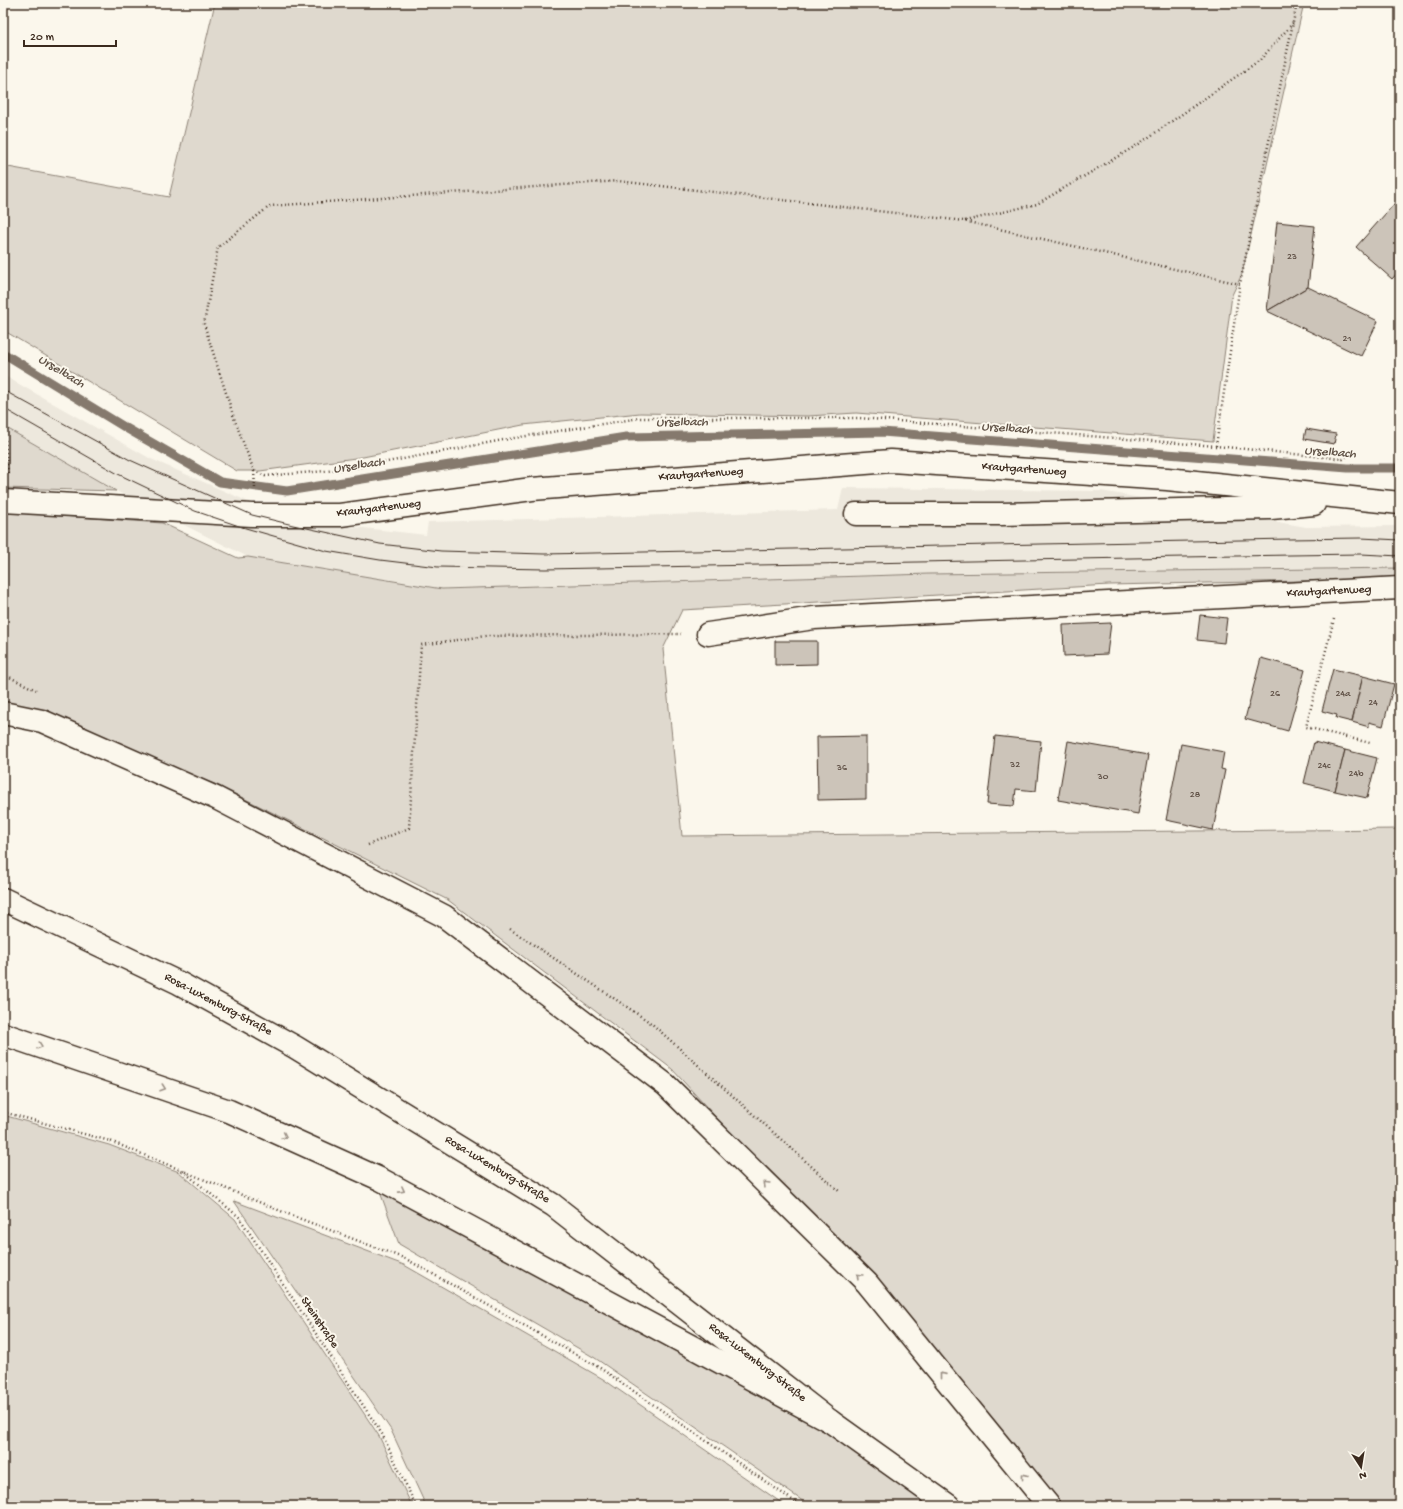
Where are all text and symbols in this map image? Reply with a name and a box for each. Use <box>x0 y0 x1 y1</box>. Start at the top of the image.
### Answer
scale bar <box>24 22 116 48</box>
text: 20 m <box>30 31 55 45</box>
house number: 23 <box>1287 251 1297 263</box>
house number: 21 <box>1343 333 1351 345</box>
water label: Urselbach <box>35 352 88 392</box>
water label: Urselbach <box>656 415 709 431</box>
water label: Urselbach <box>981 420 1034 438</box>
water label: Urselbach <box>1304 444 1357 462</box>
water label: Urselbach <box>332 454 387 477</box>
street label: Krautgartenweg <box>981 460 1067 480</box>
street label: Krautgartenweg <box>658 465 744 485</box>
street label: Krautgartenweg <box>336 497 422 521</box>
street label: Krautgartenweg <box>1286 583 1372 601</box>
house number: 26 <box>1270 688 1281 700</box>
house number: 24a <box>1335 688 1351 700</box>
house number: 24 <box>1368 697 1378 709</box>
house number: 32 <box>1009 759 1020 771</box>
house number: 24c <box>1317 760 1331 772</box>
house number: 36 <box>836 762 848 774</box>
house number: 24b <box>1349 768 1364 780</box>
house number: 30 <box>1097 771 1109 783</box>
house number: 28 <box>1190 789 1201 801</box>
street label: Rosa-Luxemburg-Straße <box>162 971 275 1040</box>
one-way arrow <box>36 1041 43 1050</box>
one-way arrow <box>159 1083 166 1092</box>
one-way arrow <box>280 1131 287 1139</box>
street label: Rosa-Luxemburg-Straße <box>442 1133 553 1207</box>
one-way arrow <box>763 1181 771 1189</box>
one-way arrow <box>398 1186 405 1193</box>
one-way arrow <box>856 1273 864 1280</box>
street label: Steinstraße <box>297 1295 342 1352</box>
street label: Rosa-Luxemburg-Straße <box>705 1321 809 1406</box>
one-way arrow <box>940 1373 947 1380</box>
north arrow <box>1341 1447 1381 1487</box>
text: N <box>1358 1468 1367 1481</box>
one-way arrow <box>1022 1473 1029 1480</box>

